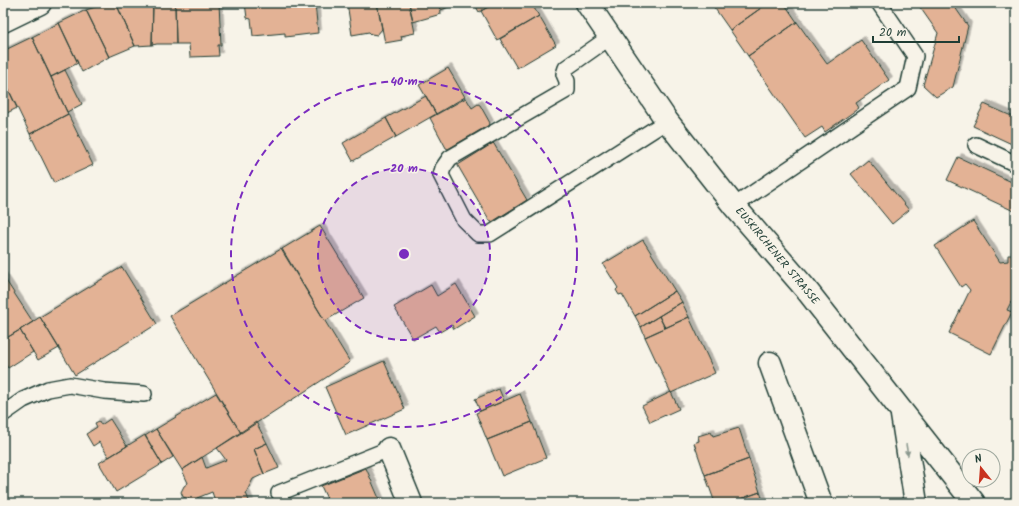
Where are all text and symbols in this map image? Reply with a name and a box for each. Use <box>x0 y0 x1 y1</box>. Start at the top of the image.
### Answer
scale bar <box>873 18 959 44</box>
text: 20 m <box>879 23 907 42</box>
text: 40 m <box>390 72 418 91</box>
text: 20 m <box>390 159 418 178</box>
street label: EUSKIRCHENER STRASSE <box>730 203 824 309</box>
centre of rings <box>397 247 411 261</box>
one-way arrow <box>905 444 911 456</box>
north arrow <box>961 448 1001 488</box>
text: N <box>972 450 984 469</box>

